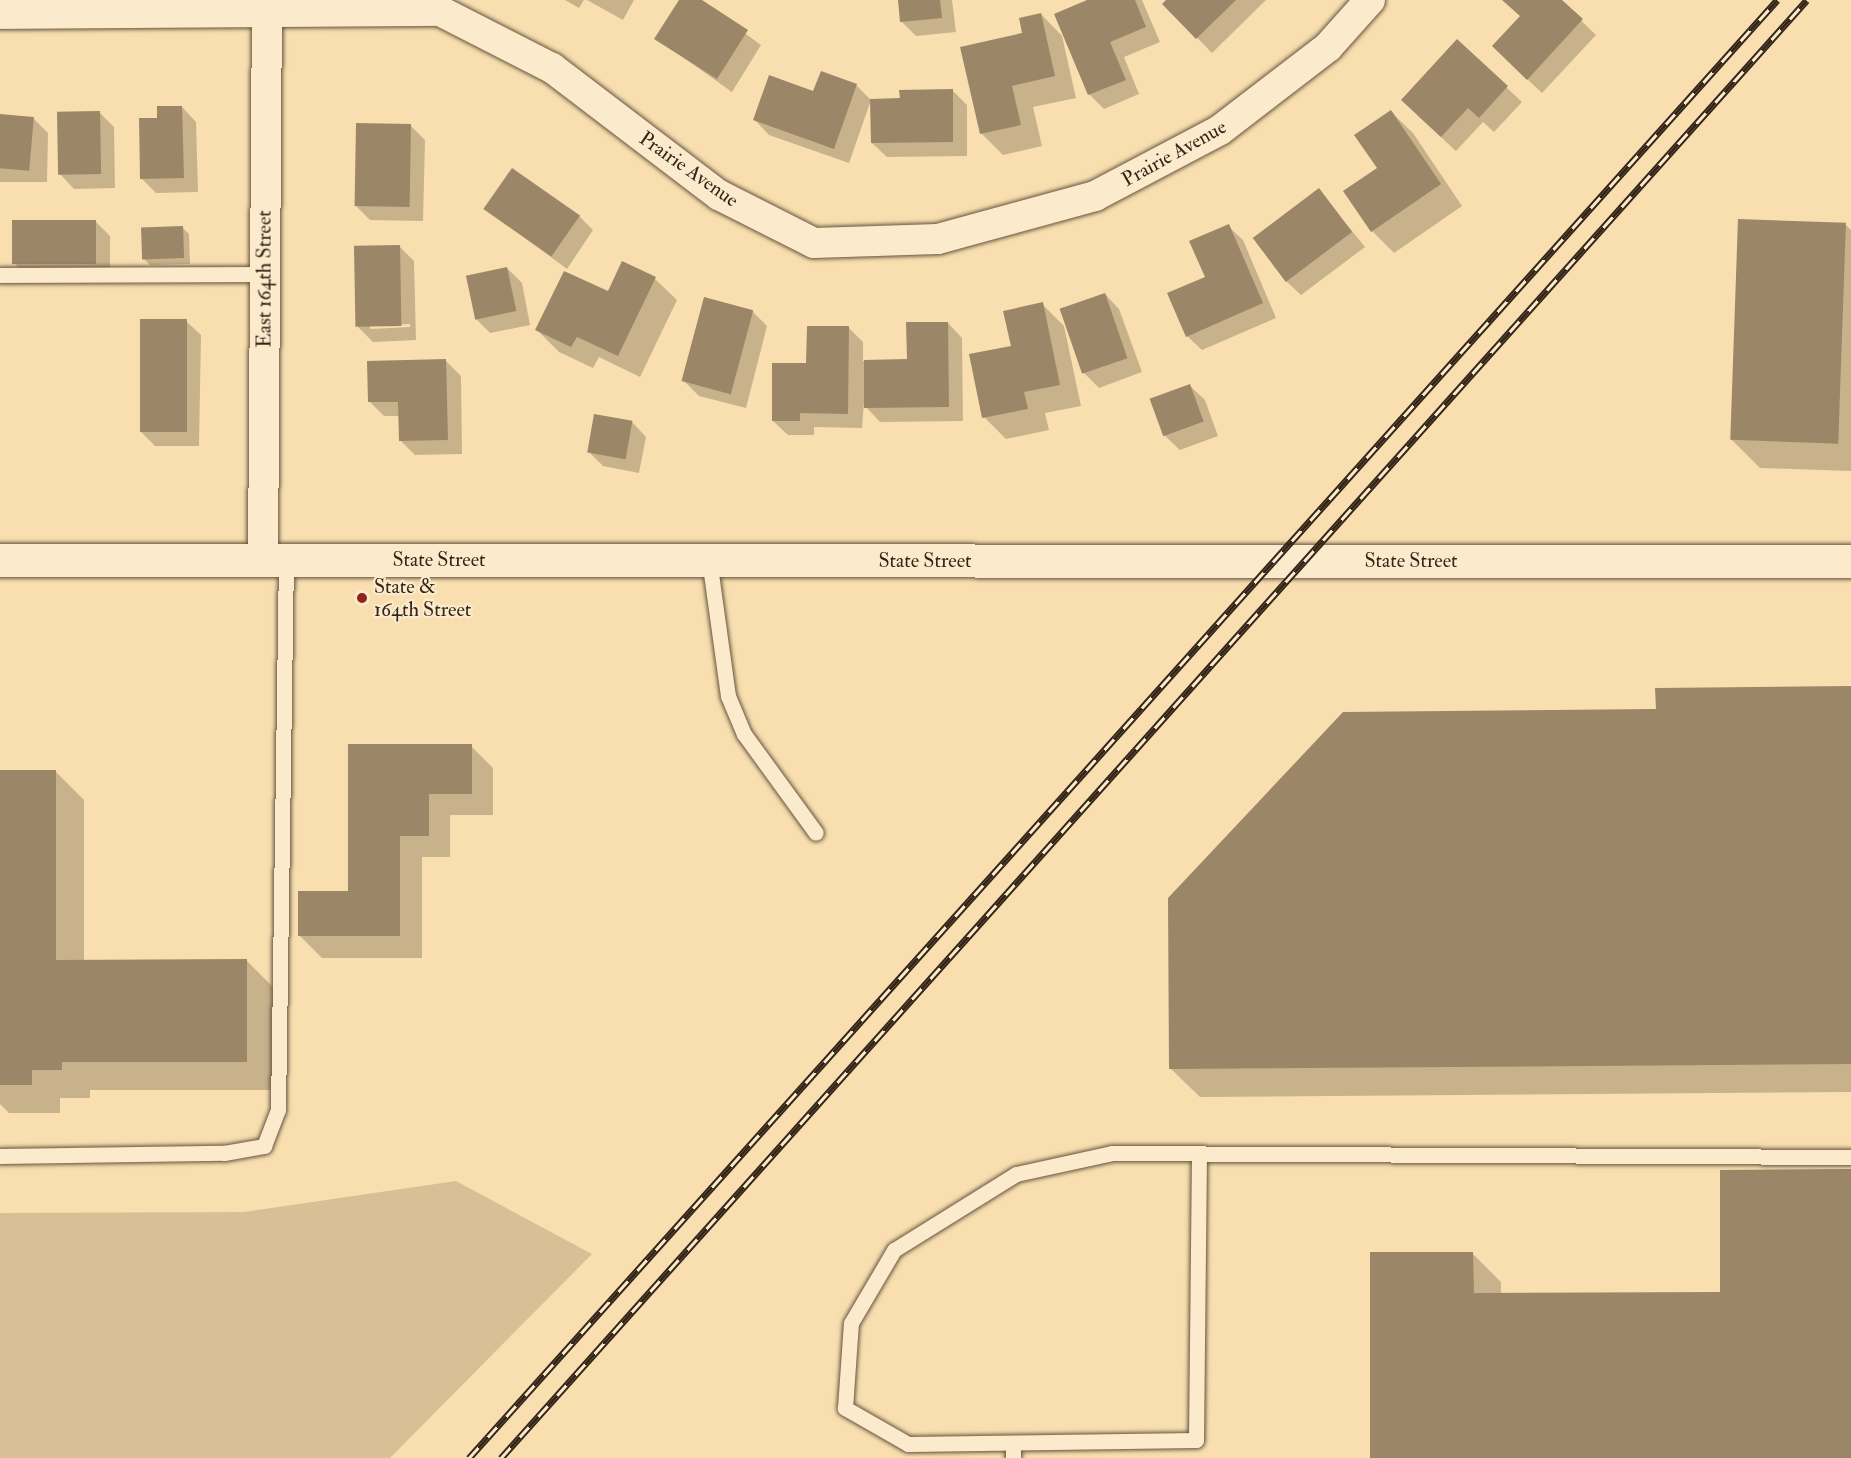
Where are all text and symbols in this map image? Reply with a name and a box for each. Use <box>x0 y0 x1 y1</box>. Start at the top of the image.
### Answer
street label: Prairie Avenue <box>1118 114 1230 192</box>
street label: Prairie Avenue <box>635 126 743 212</box>
street label: East 164th Street <box>252 210 276 348</box>
street label: State Street <box>392 547 486 571</box>
street label: State Street <box>878 548 972 572</box>
street label: State Street <box>1364 548 1458 572</box>
place label: State & 164th Street <box>374 574 471 621</box>
marker: State & 164th Street <box>355 591 369 605</box>

